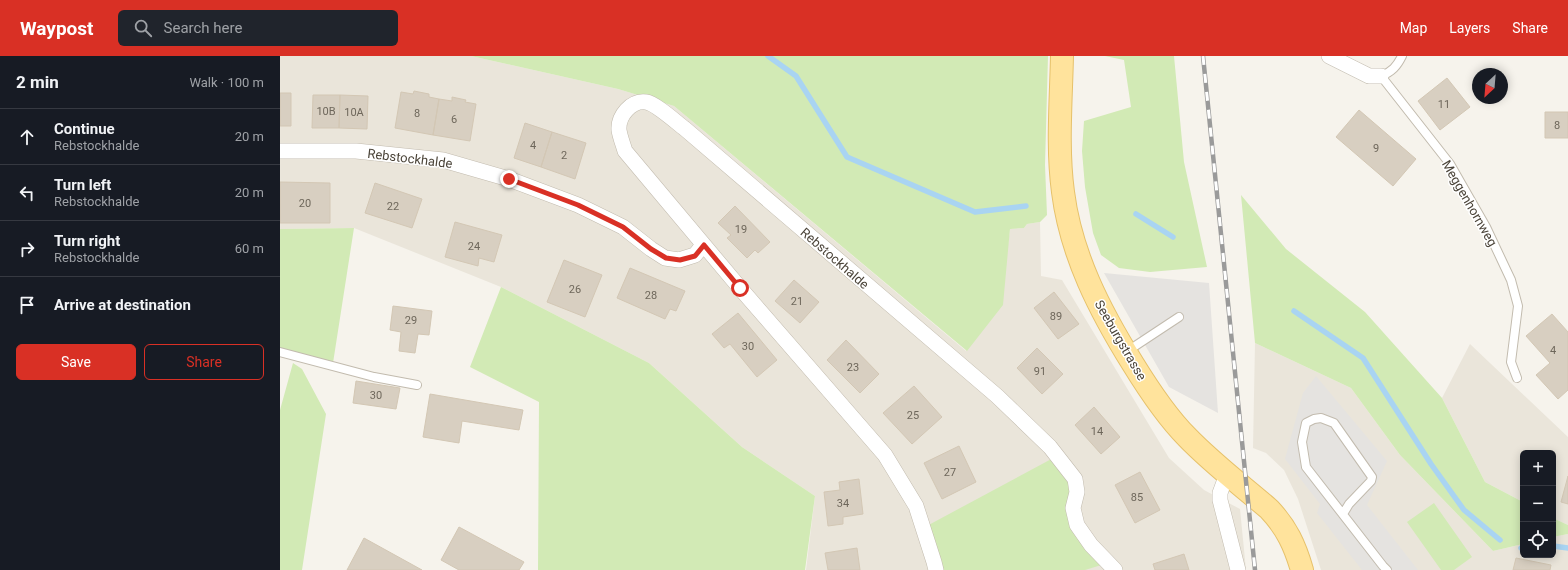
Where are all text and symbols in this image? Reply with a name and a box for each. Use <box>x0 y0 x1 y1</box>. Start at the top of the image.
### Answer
search box <box>118 10 398 46</box>
text: Waypost <box>20 17 94 40</box>
icon: search <box>132 17 154 39</box>
text: Search here <box>164 19 242 37</box>
text: Map <box>1400 20 1427 36</box>
text: Layers <box>1449 20 1490 36</box>
text: Share <box>1512 20 1548 36</box>
north arrow <box>1472 68 1508 104</box>
text: 2 min <box>16 72 59 92</box>
text: Walk · 100 m <box>189 75 264 90</box>
house number: 11 <box>1438 98 1450 111</box>
house number: 10B <box>316 105 336 118</box>
house number: 10A <box>344 106 365 119</box>
house number: 8 <box>414 107 420 120</box>
house number: 6 <box>451 113 457 126</box>
house number: 8 <box>1554 119 1560 132</box>
text: Continue <box>54 120 115 138</box>
icon: ahead <box>16 126 38 148</box>
text: 20 m <box>235 129 264 144</box>
text: Rebstockhalde <box>54 138 139 153</box>
house number: 4 <box>530 139 536 152</box>
house number: 9 <box>1373 142 1379 155</box>
street label: Rebstockhalde <box>367 146 453 171</box>
house number: 2 <box>561 149 567 162</box>
street label: Meggenhornweg <box>1439 157 1500 249</box>
route end <box>500 170 518 188</box>
text: Turn left <box>54 176 111 194</box>
icon: left <box>16 182 38 204</box>
text: 20 m <box>235 185 264 200</box>
text: Rebstockhalde <box>54 194 139 209</box>
house number: 20 <box>299 197 311 210</box>
house number: 22 <box>387 200 399 213</box>
house number: 19 <box>735 223 747 236</box>
street label: Rebstockhalde <box>797 225 872 292</box>
text: Turn right <box>54 232 120 250</box>
icon: right <box>16 238 38 260</box>
house number: 24 <box>468 240 480 253</box>
text: 60 m <box>235 241 264 256</box>
text: Rebstockhalde <box>54 250 139 265</box>
route start <box>731 279 749 297</box>
house number: 26 <box>569 283 581 296</box>
house number: 28 <box>645 289 657 302</box>
icon: arrive <box>16 294 38 316</box>
house number: 21 <box>791 295 803 308</box>
text: Arrive at destination <box>54 296 191 314</box>
street label: Seeburgstrasse <box>1092 298 1150 383</box>
house number: 89 <box>1050 310 1062 323</box>
house number: 29 <box>405 314 417 327</box>
house number: 30 <box>742 340 754 353</box>
button: Save <box>16 344 136 380</box>
button: Share <box>144 344 264 380</box>
house number: 4 <box>1550 344 1556 357</box>
house number: 23 <box>847 361 859 374</box>
house number: 91 <box>1034 365 1046 378</box>
house number: 30 <box>370 389 382 402</box>
house number: 25 <box>907 409 919 422</box>
house number: 14 <box>1091 425 1103 438</box>
map controls <box>1520 450 1556 558</box>
button: + <box>1520 450 1556 486</box>
house number: 27 <box>944 466 956 479</box>
button: − <box>1520 486 1556 522</box>
house number: 85 <box>1131 491 1143 504</box>
house number: 34 <box>837 497 849 510</box>
button: locate <box>1520 522 1556 558</box>

